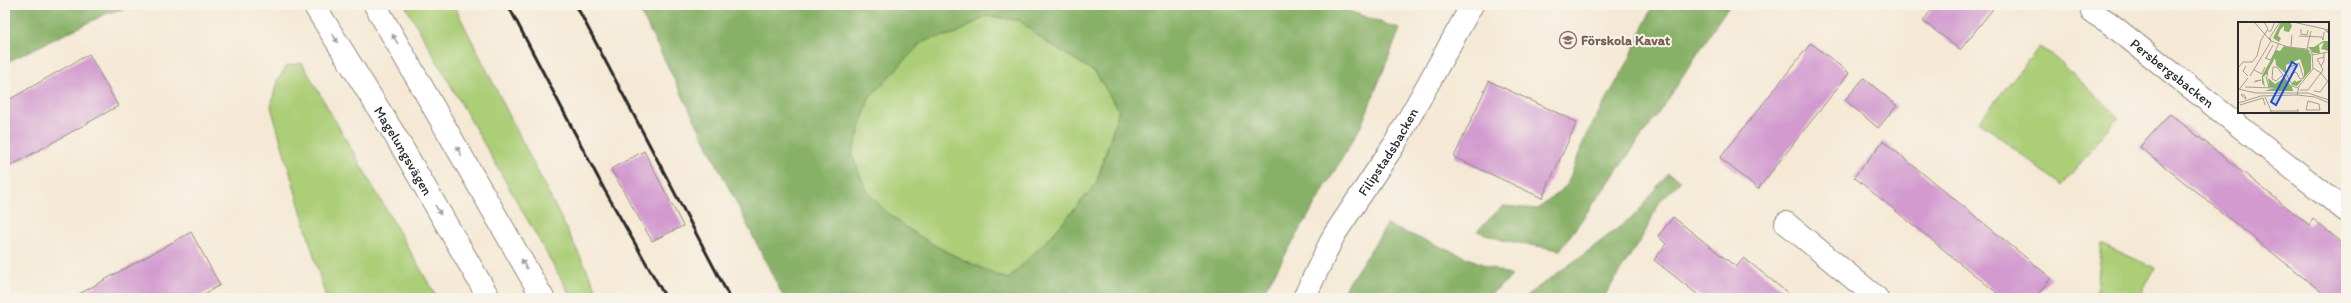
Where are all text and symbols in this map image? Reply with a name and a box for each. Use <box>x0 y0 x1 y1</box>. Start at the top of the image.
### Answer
inset map <box>2238 22 2329 113</box>
school or university icon: Förskola Kavat <box>1558 30 1578 50</box>
one-way arrow <box>331 32 338 44</box>
place label: Förskola Kavat <box>1581 32 1671 49</box>
one-way arrow <box>391 33 398 45</box>
street label: Persbergsbacken <box>2127 35 2218 111</box>
street label: Magelungsvägen <box>371 103 437 199</box>
street label: Filipstadsbacken <box>1354 105 1422 199</box>
one-way arrow <box>456 146 463 157</box>
one-way arrow <box>434 204 441 216</box>
one-way arrow <box>521 258 527 270</box>

